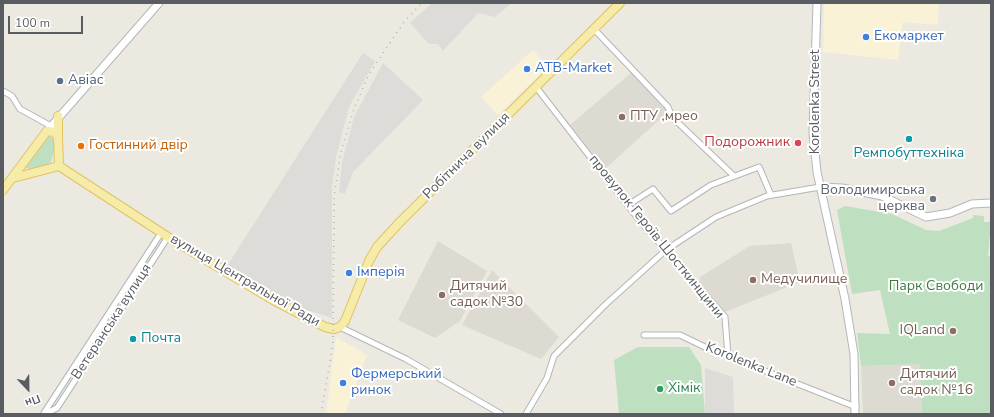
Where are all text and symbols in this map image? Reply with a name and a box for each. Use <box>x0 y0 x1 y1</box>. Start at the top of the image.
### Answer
scale bar <box>10 8 85 34</box>
text: 100 m <box>15 15 50 31</box>
place label: Екомаркет <box>874 29 944 45</box>
marker: Екомаркет <box>861 32 871 42</box>
street label: Korolenka Street <box>808 50 824 154</box>
place label: ATB-Market <box>535 61 612 77</box>
marker: ATB-Market <box>522 64 532 74</box>
place label: Авіас <box>68 73 103 89</box>
marker: Авіас <box>55 76 65 86</box>
street label: Робітнича вулиця <box>420 109 514 203</box>
place label: ПТУ ,мрео <box>630 109 698 125</box>
marker: ПТУ ,мрео <box>617 112 627 122</box>
marker: Ремпобуттехніка <box>904 134 914 144</box>
place label: Подорожник <box>704 135 790 151</box>
place label: Гостинний двір <box>89 138 188 154</box>
marker: Подорожник <box>793 138 803 148</box>
marker: Гостинний двір <box>76 141 86 151</box>
place label: Ремпобуттехніка <box>854 146 964 162</box>
street label: провулок Героїв Шосткинщини <box>585 152 727 322</box>
place label: Володимирська церква <box>821 183 925 216</box>
marker: Володимирська церква <box>928 194 938 204</box>
street label: вулиця Центральної Ради <box>167 231 323 331</box>
street label: Ветеранська вулиця <box>68 261 156 383</box>
place label: Імперія <box>357 265 405 281</box>
marker: Імперія <box>344 268 354 278</box>
place label: Медучилище <box>761 272 847 288</box>
marker: Медучилище <box>748 275 758 285</box>
place label: Дитячий садок №30 <box>450 279 523 312</box>
park label: Парк Свободи <box>889 279 983 295</box>
marker: Дитячий садок №30 <box>437 290 447 300</box>
place label: IQLand <box>900 323 945 339</box>
marker: IQLand <box>948 326 958 336</box>
place label: Почта <box>141 331 181 347</box>
marker: Почта <box>128 334 138 344</box>
street label: Korolenka Lane <box>703 339 799 391</box>
place label: Фермерський ринок <box>351 367 442 400</box>
place label: Дитячий садок №16 <box>900 367 973 400</box>
north arrow <box>8 369 48 409</box>
marker: Фермерський ринок <box>338 378 348 388</box>
marker: Дитячий садок №16 <box>887 378 897 388</box>
place label: Хімік <box>668 381 700 397</box>
marker: Хімік <box>655 384 665 394</box>
text: Пн <box>23 391 43 410</box>

